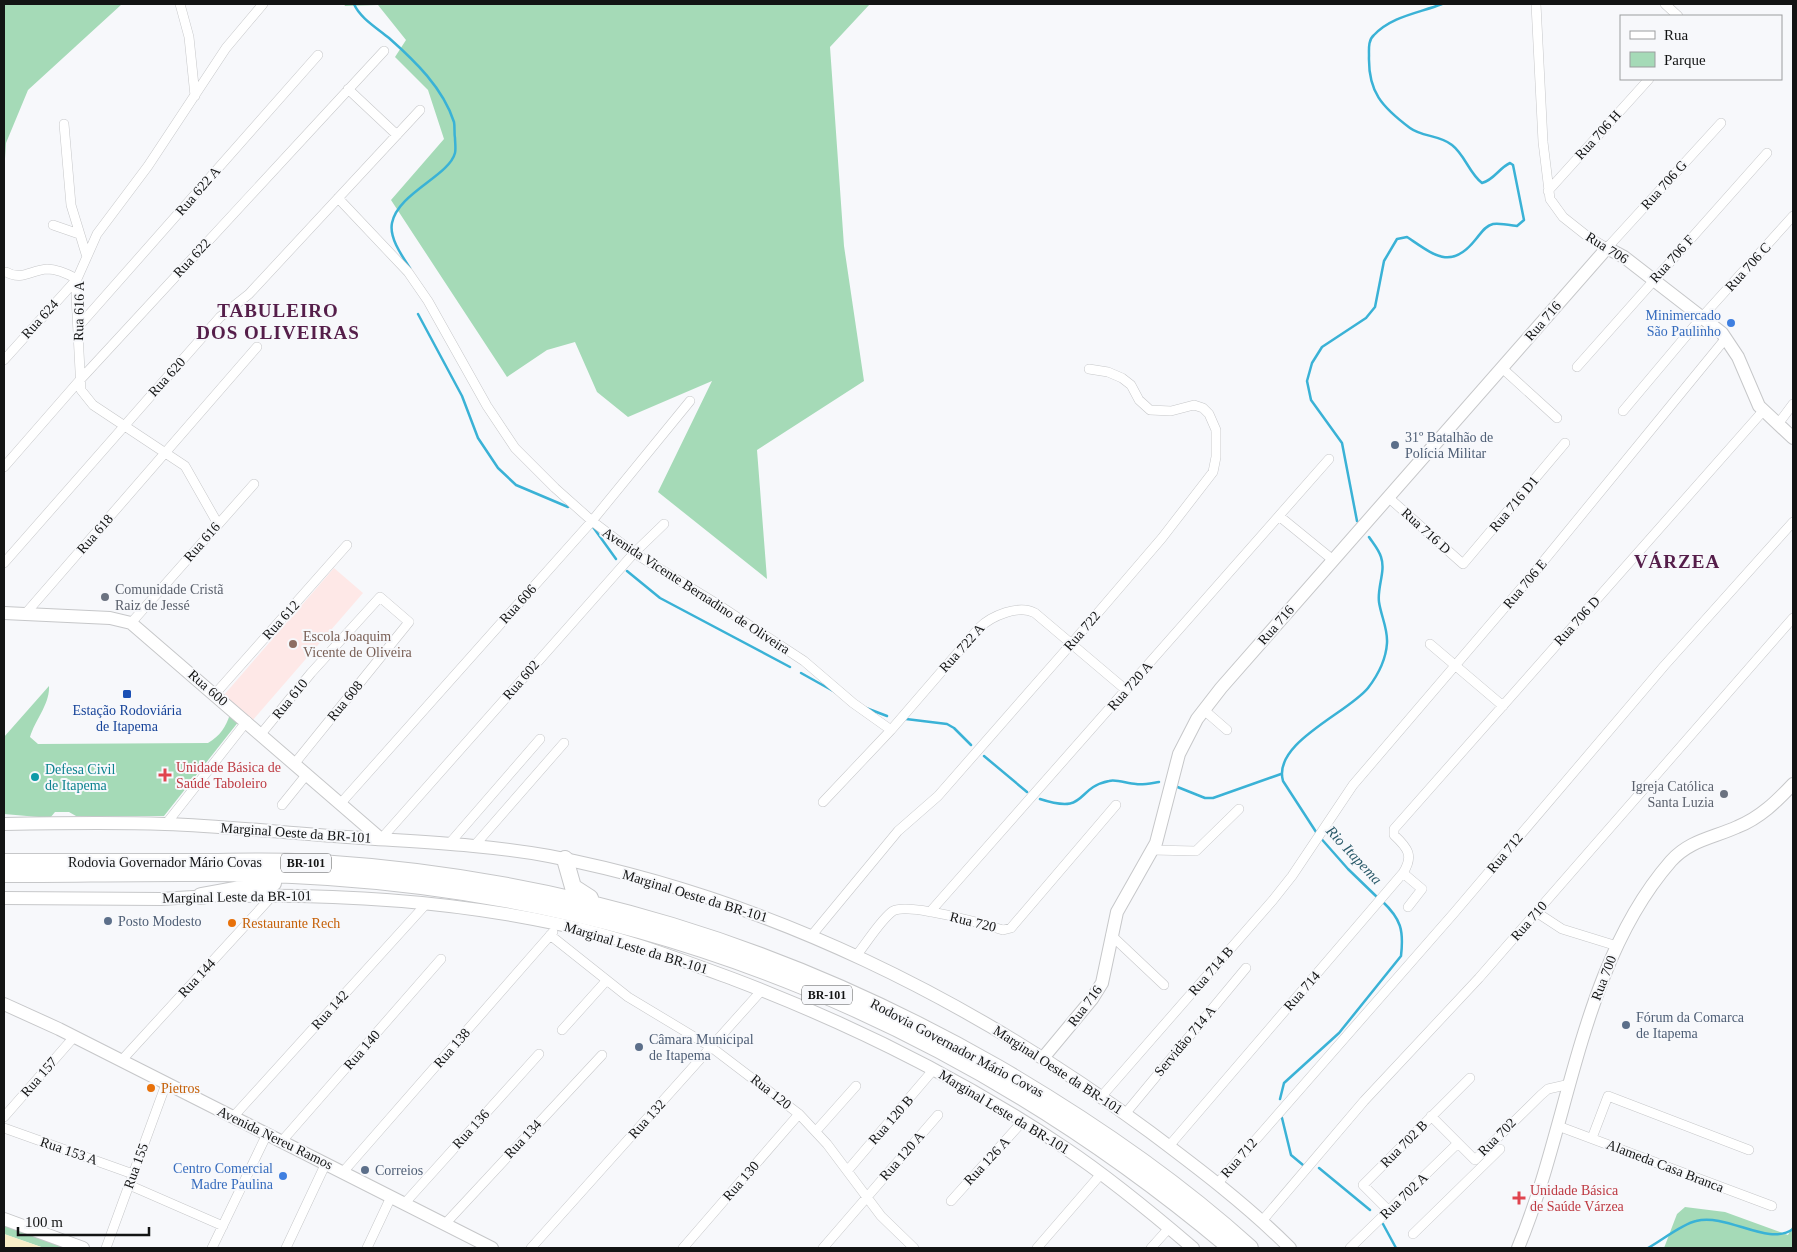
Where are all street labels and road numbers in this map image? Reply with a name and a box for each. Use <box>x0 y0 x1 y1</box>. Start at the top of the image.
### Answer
street label: Rua 706 H <box>1572 107 1624 163</box>
street label: Rua 706 G <box>1638 157 1690 213</box>
street label: Rua 622 A <box>173 163 224 219</box>
street label: Rua 706 <box>1583 229 1631 267</box>
street label: Rua 706 F <box>1647 232 1697 286</box>
street label: Rua 622 <box>170 236 214 280</box>
street label: Rua 706 C <box>1722 240 1774 294</box>
street label: Rua 616 A <box>71 280 87 341</box>
street label: Rua 624 <box>19 296 61 342</box>
street label: Rua 716 <box>1522 298 1564 344</box>
street label: Rua 620 <box>146 354 188 400</box>
street label: Rua 716 D1 <box>1487 473 1541 535</box>
street label: Rua 716 D <box>1398 505 1454 557</box>
street label: Rua 618 <box>74 511 116 557</box>
street label: Rua 616 <box>181 519 223 565</box>
street label: Avenida Vicente Bernadino de Oliveira <box>600 525 793 658</box>
street label: Rua 706 E <box>1500 557 1550 611</box>
street label: Rua 606 <box>497 581 539 627</box>
street label: Rua 706 D <box>1551 593 1603 649</box>
street label: Rua 612 <box>260 597 302 643</box>
street label: Rua 716 <box>1255 602 1297 648</box>
street label: Rua 722 <box>1061 608 1103 654</box>
street label: Rua 722 A <box>936 620 988 675</box>
street label: Rua 602 <box>500 657 542 703</box>
street label: Rua 720 A <box>1105 658 1156 714</box>
street label: Rua 600 <box>185 667 231 709</box>
street label: Rua 610 <box>269 676 311 722</box>
street label: Rua 608 <box>324 678 366 724</box>
street label: Marginal Oeste da BR-101 <box>220 820 372 846</box>
street label: Rua 712 <box>1484 830 1526 876</box>
road number: BR-101 <box>281 854 331 872</box>
street label: Rodovia Governador Mário Covas <box>68 855 262 870</box>
street label: Marginal Oeste da BR-101 <box>621 867 769 925</box>
street label: Marginal Leste da BR-101 <box>162 888 312 906</box>
street label: Rua 710 <box>1508 898 1550 944</box>
street label: Rua 720 <box>948 909 998 935</box>
street label: Marginal Leste da BR-101 <box>562 919 710 977</box>
street label: Rua 714 B <box>1186 943 1236 999</box>
street label: Rua 700 <box>1589 953 1619 1003</box>
street label: Rua 144 <box>175 956 219 1000</box>
street label: Rua 714 <box>1281 968 1323 1014</box>
street label: Rua 716 <box>1065 983 1105 1029</box>
road number: BR-101 <box>802 986 852 1004</box>
street label: Rua 142 <box>309 987 351 1033</box>
street label: Rodovia Governador Mário Covas <box>868 996 1046 1100</box>
street label: Servidão 714 A <box>1151 1002 1219 1079</box>
street label: Marginal Oeste da BR-101 <box>991 1023 1125 1117</box>
street label: Rua 138 <box>431 1025 473 1071</box>
street label: Rua 140 <box>341 1027 383 1073</box>
street label: Rua 157 <box>18 1054 60 1100</box>
street label: Marginal Leste da BR-101 <box>936 1067 1072 1157</box>
street label: Rua 120 <box>748 1072 794 1112</box>
street label: Rua 120 B <box>866 1092 916 1148</box>
street label: Rua 132 <box>626 1096 668 1142</box>
street label: Avenida Nereu Ramos <box>215 1104 335 1172</box>
street label: Rua 136 <box>450 1106 492 1152</box>
street label: Rua 702 <box>1475 1115 1519 1159</box>
street label: Rua 134 <box>501 1117 545 1161</box>
street label: Rua 702 B <box>1378 1118 1430 1170</box>
street label: Rua 120 A <box>877 1128 928 1184</box>
street label: Rua 126 A <box>961 1133 1014 1188</box>
street label: Rua 153 A <box>38 1134 101 1168</box>
street label: Rua 712 <box>1218 1135 1260 1181</box>
street label: Alameda Casa Branca <box>1604 1137 1726 1196</box>
street label: Rua 155 <box>121 1141 151 1191</box>
street label: Rua 130 <box>720 1158 762 1204</box>
street label: Rua 702 A <box>1377 1169 1431 1222</box>

